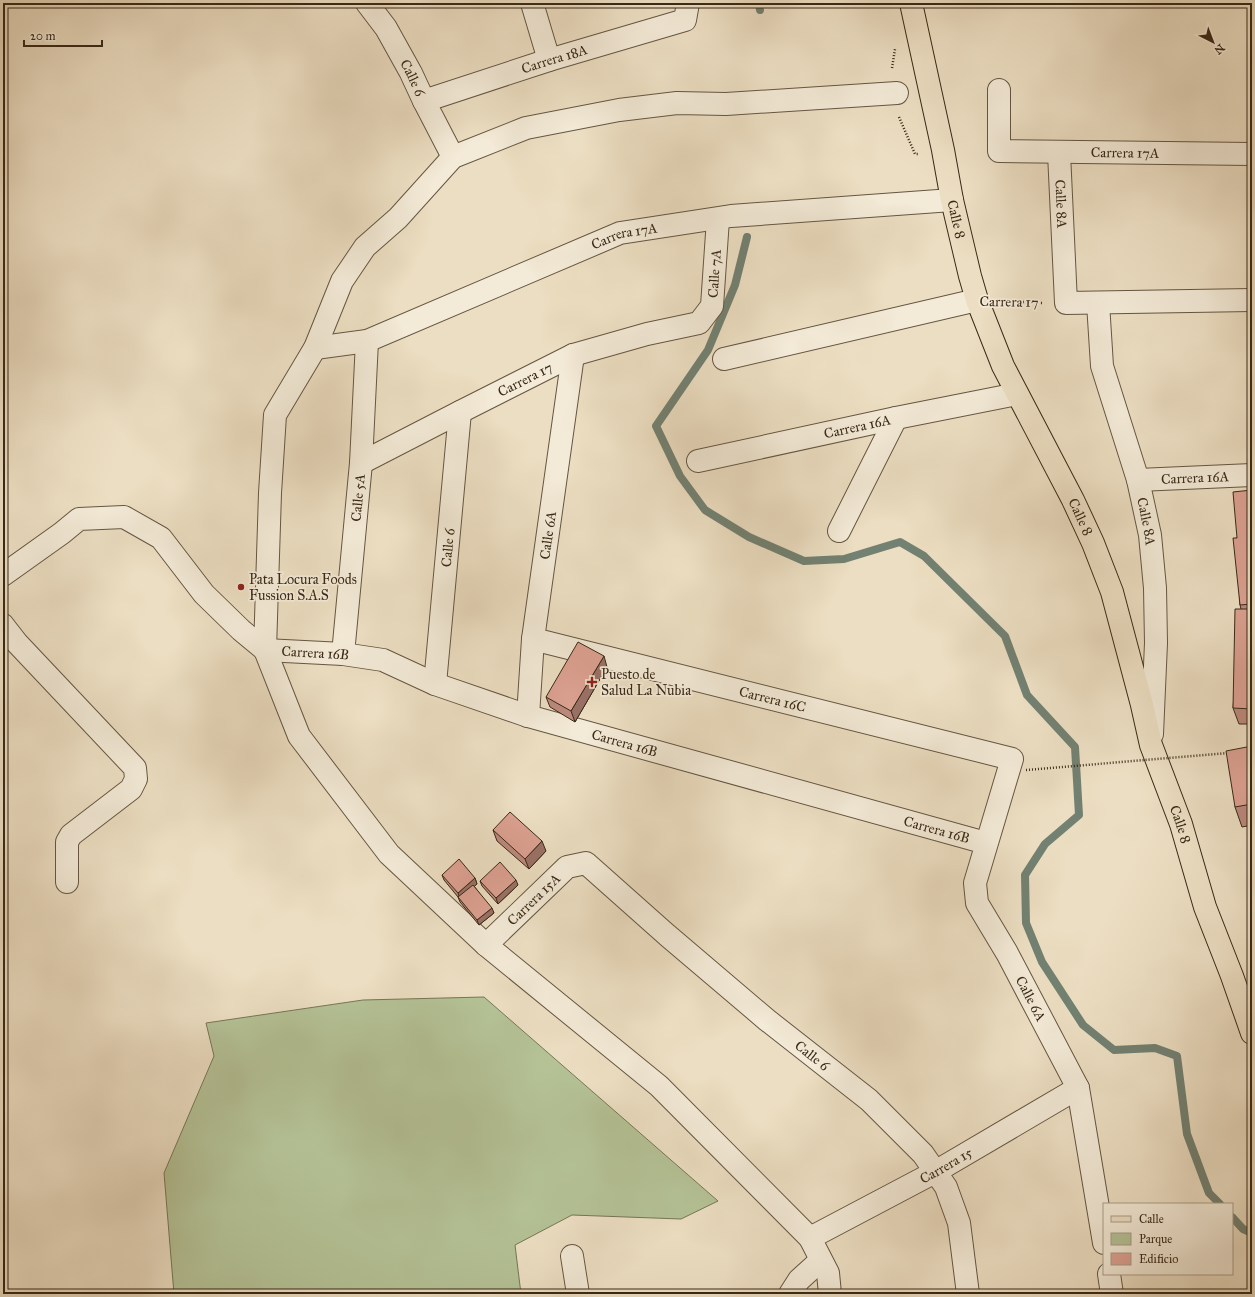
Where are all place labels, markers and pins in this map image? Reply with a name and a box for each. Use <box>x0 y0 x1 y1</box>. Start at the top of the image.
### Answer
place label: Pata Locura Foods Fussion S.A.S <box>249 571 357 604</box>
marker: Pata Locura Foods Fussion S.A.S <box>236 582 246 592</box>
place label: Puesto de Salud La Nubia <box>601 666 691 699</box>
marker: Puesto de Salud La Nubia <box>586 676 598 688</box>

